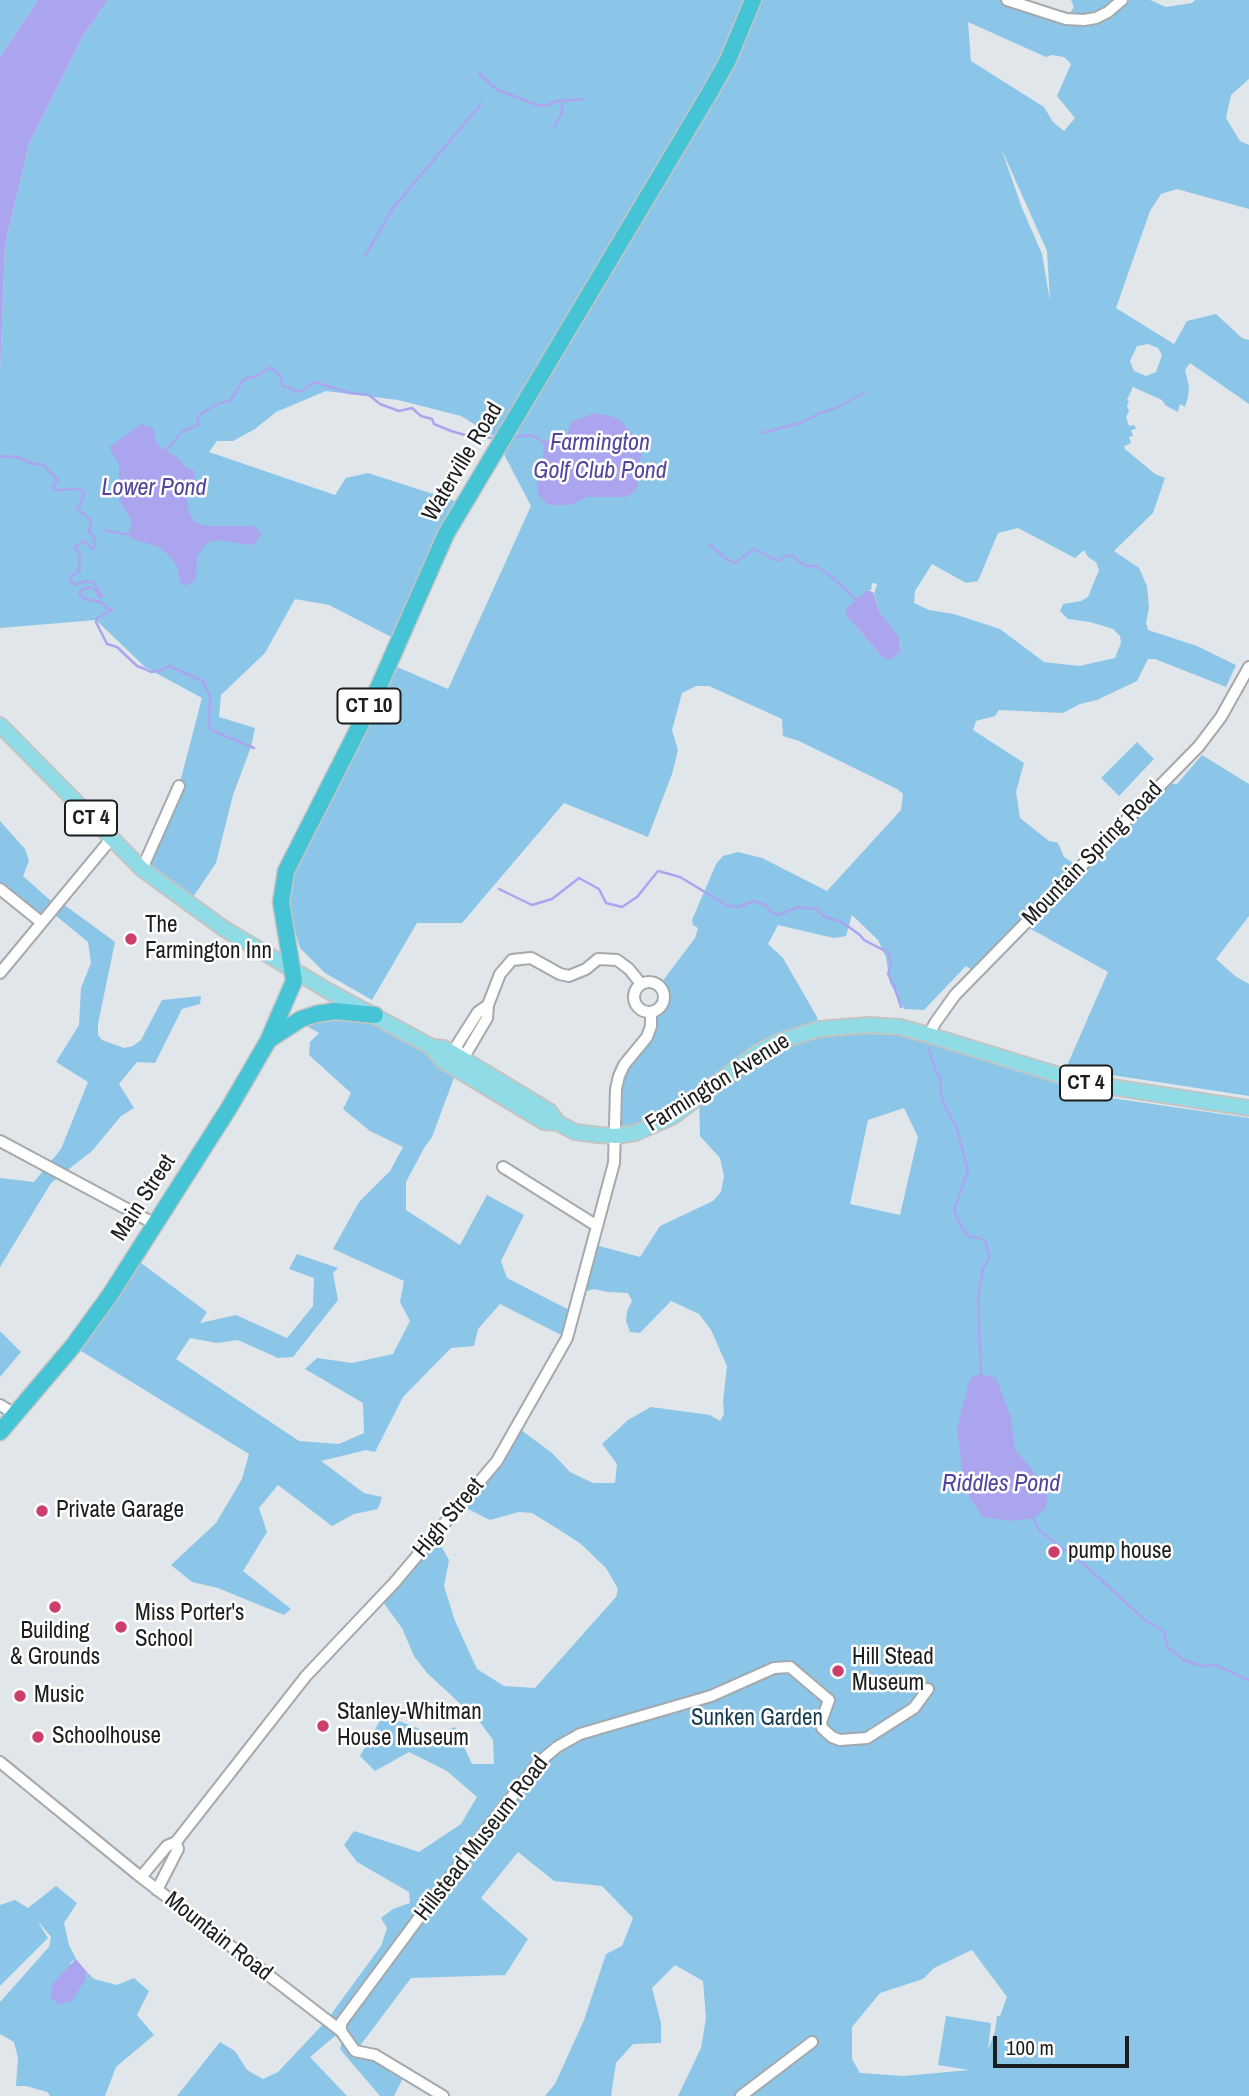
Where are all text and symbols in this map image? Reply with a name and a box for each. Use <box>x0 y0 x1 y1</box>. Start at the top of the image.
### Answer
street label: Waterville Road <box>417 398 509 526</box>
water label: Farmington Golf Club Pond <box>533 430 667 486</box>
water label: Lower Pond <box>101 475 207 503</box>
road number: CT 10 <box>338 688 400 724</box>
street label: Mountain Spring Road <box>1017 776 1169 932</box>
road number: CT 4 <box>65 800 117 836</box>
place label: The Farmington Inn <box>145 912 272 966</box>
marker: The Farmington Inn <box>123 931 139 947</box>
street label: Farmington Avenue <box>641 1028 795 1138</box>
road number: CT 4 <box>1060 1066 1112 1100</box>
street label: Main Street <box>106 1150 182 1246</box>
water label: Riddles Pond <box>942 1471 1060 1499</box>
street label: High Street <box>408 1473 490 1563</box>
place label: Private Garage <box>56 1497 184 1525</box>
marker: Private Garage <box>34 1503 50 1519</box>
place label: pump house <box>1068 1538 1172 1566</box>
marker: pump house <box>1046 1544 1062 1560</box>
marker: Building & Grounds <box>47 1599 63 1615</box>
place label: Miss Porter's School <box>135 1600 244 1654</box>
place label: Building & Grounds <box>10 1618 100 1672</box>
marker: Miss Porter's School <box>113 1619 129 1635</box>
place label: Hill Stead Museum <box>852 1644 934 1698</box>
marker: Hill Stead Museum <box>830 1663 846 1679</box>
place label: Music <box>34 1682 84 1710</box>
marker: Music <box>12 1688 28 1704</box>
place label: Stanley-Whitman House Museum <box>337 1699 482 1753</box>
park label: Sunken Garden <box>691 1705 823 1733</box>
marker: Stanley-Whitman House Museum <box>315 1718 331 1734</box>
place label: Schoolhouse <box>52 1723 161 1751</box>
marker: Schoolhouse <box>30 1729 46 1745</box>
street label: Hillstead Museum Road <box>409 1751 555 1927</box>
street label: Mountain Road <box>159 1886 277 1988</box>
scale bar <box>997 2022 1134 2066</box>
text: 100 m <box>1006 2033 1054 2062</box>

